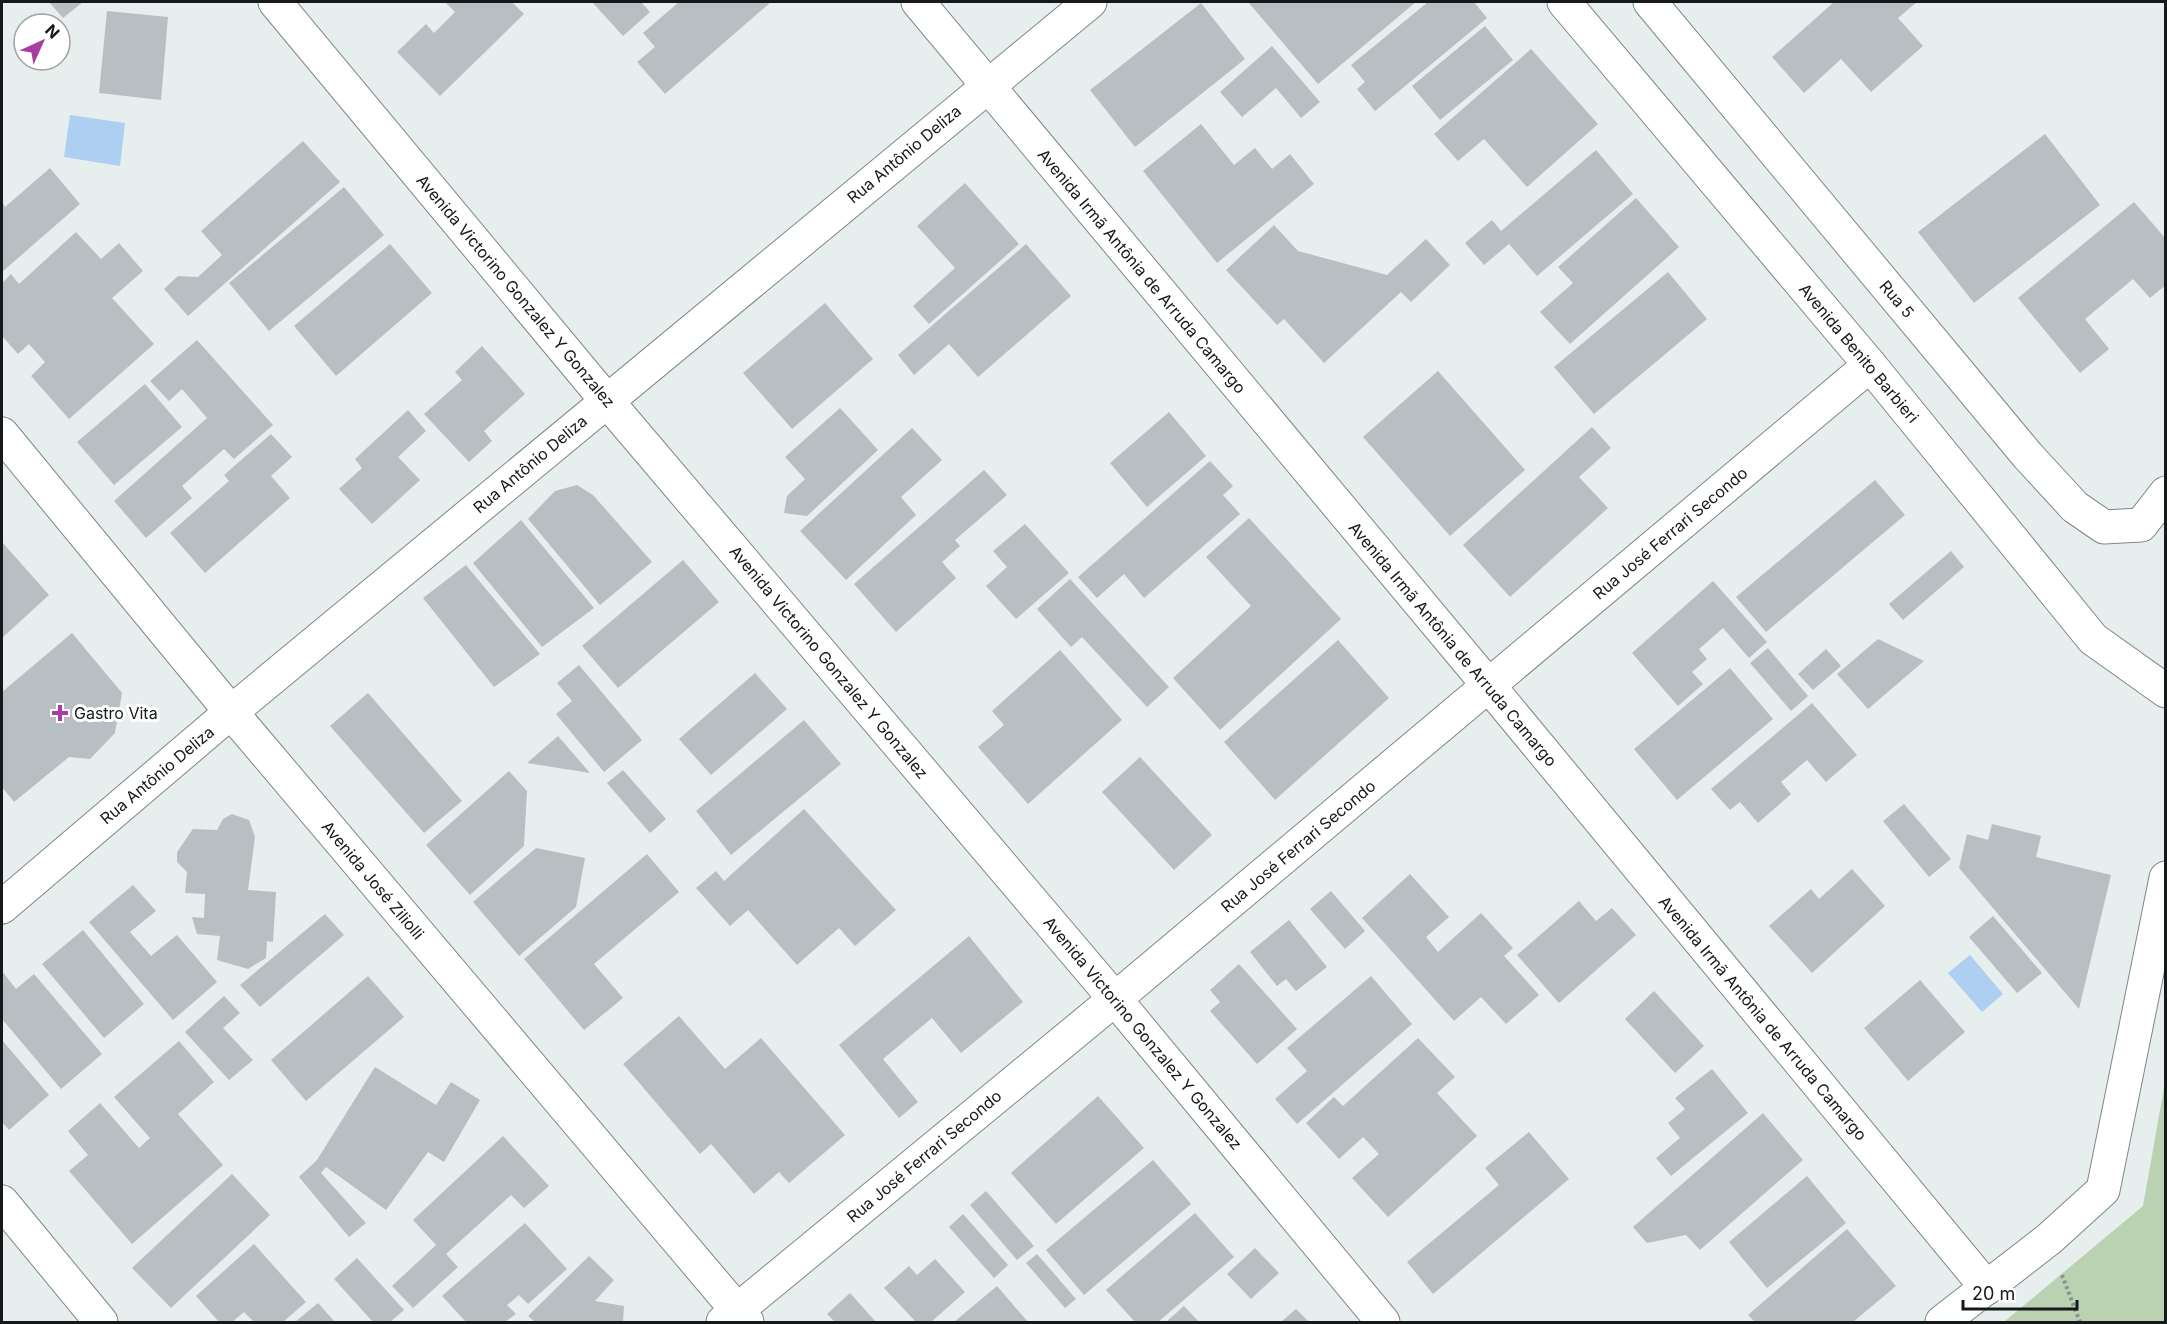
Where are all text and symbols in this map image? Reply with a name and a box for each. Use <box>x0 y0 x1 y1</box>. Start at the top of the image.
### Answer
north arrow <box>12 12 72 72</box>
text: N <box>41 20 64 43</box>
street label: Rua Antônio Deliza <box>843 101 965 207</box>
street label: Avenida Irmã Antônia de Arruda Camargo <box>1034 145 1250 397</box>
street label: Avenida Victorino Gonzalez Y Gonzalez <box>413 170 619 412</box>
street label: Rua 5 <box>1876 276 1918 322</box>
street label: Avenida Benito Barbieri <box>1795 279 1923 427</box>
street label: Rua Antônio Deliza <box>469 411 591 517</box>
street label: Rua José Ferrari Secondo <box>1589 463 1751 603</box>
street label: Avenida Irmã Antônia de Arruda Camargo <box>1345 518 1561 770</box>
street label: Avenida Victorino Gonzalez Y Gonzalez <box>726 541 932 783</box>
place label: Gastro Vita <box>74 703 158 723</box>
marker: Gastro Vita <box>51 704 69 722</box>
street label: Rua Antônio Deliza <box>96 722 218 828</box>
street label: Rua José Ferrari Secondo <box>1217 776 1379 916</box>
street label: Avenida José Ziliolli <box>318 817 428 943</box>
street label: Avenida Irmã Antônia de Arruda Camargo <box>1655 892 1871 1144</box>
street label: Avenida Victorino Gonzalez Y Gonzalez <box>1040 912 1246 1154</box>
street label: Rua José Ferrari Secondo <box>843 1086 1005 1226</box>
scale bar <box>1963 1273 2077 1311</box>
text: 20 m <box>1972 1283 2015 1304</box>

